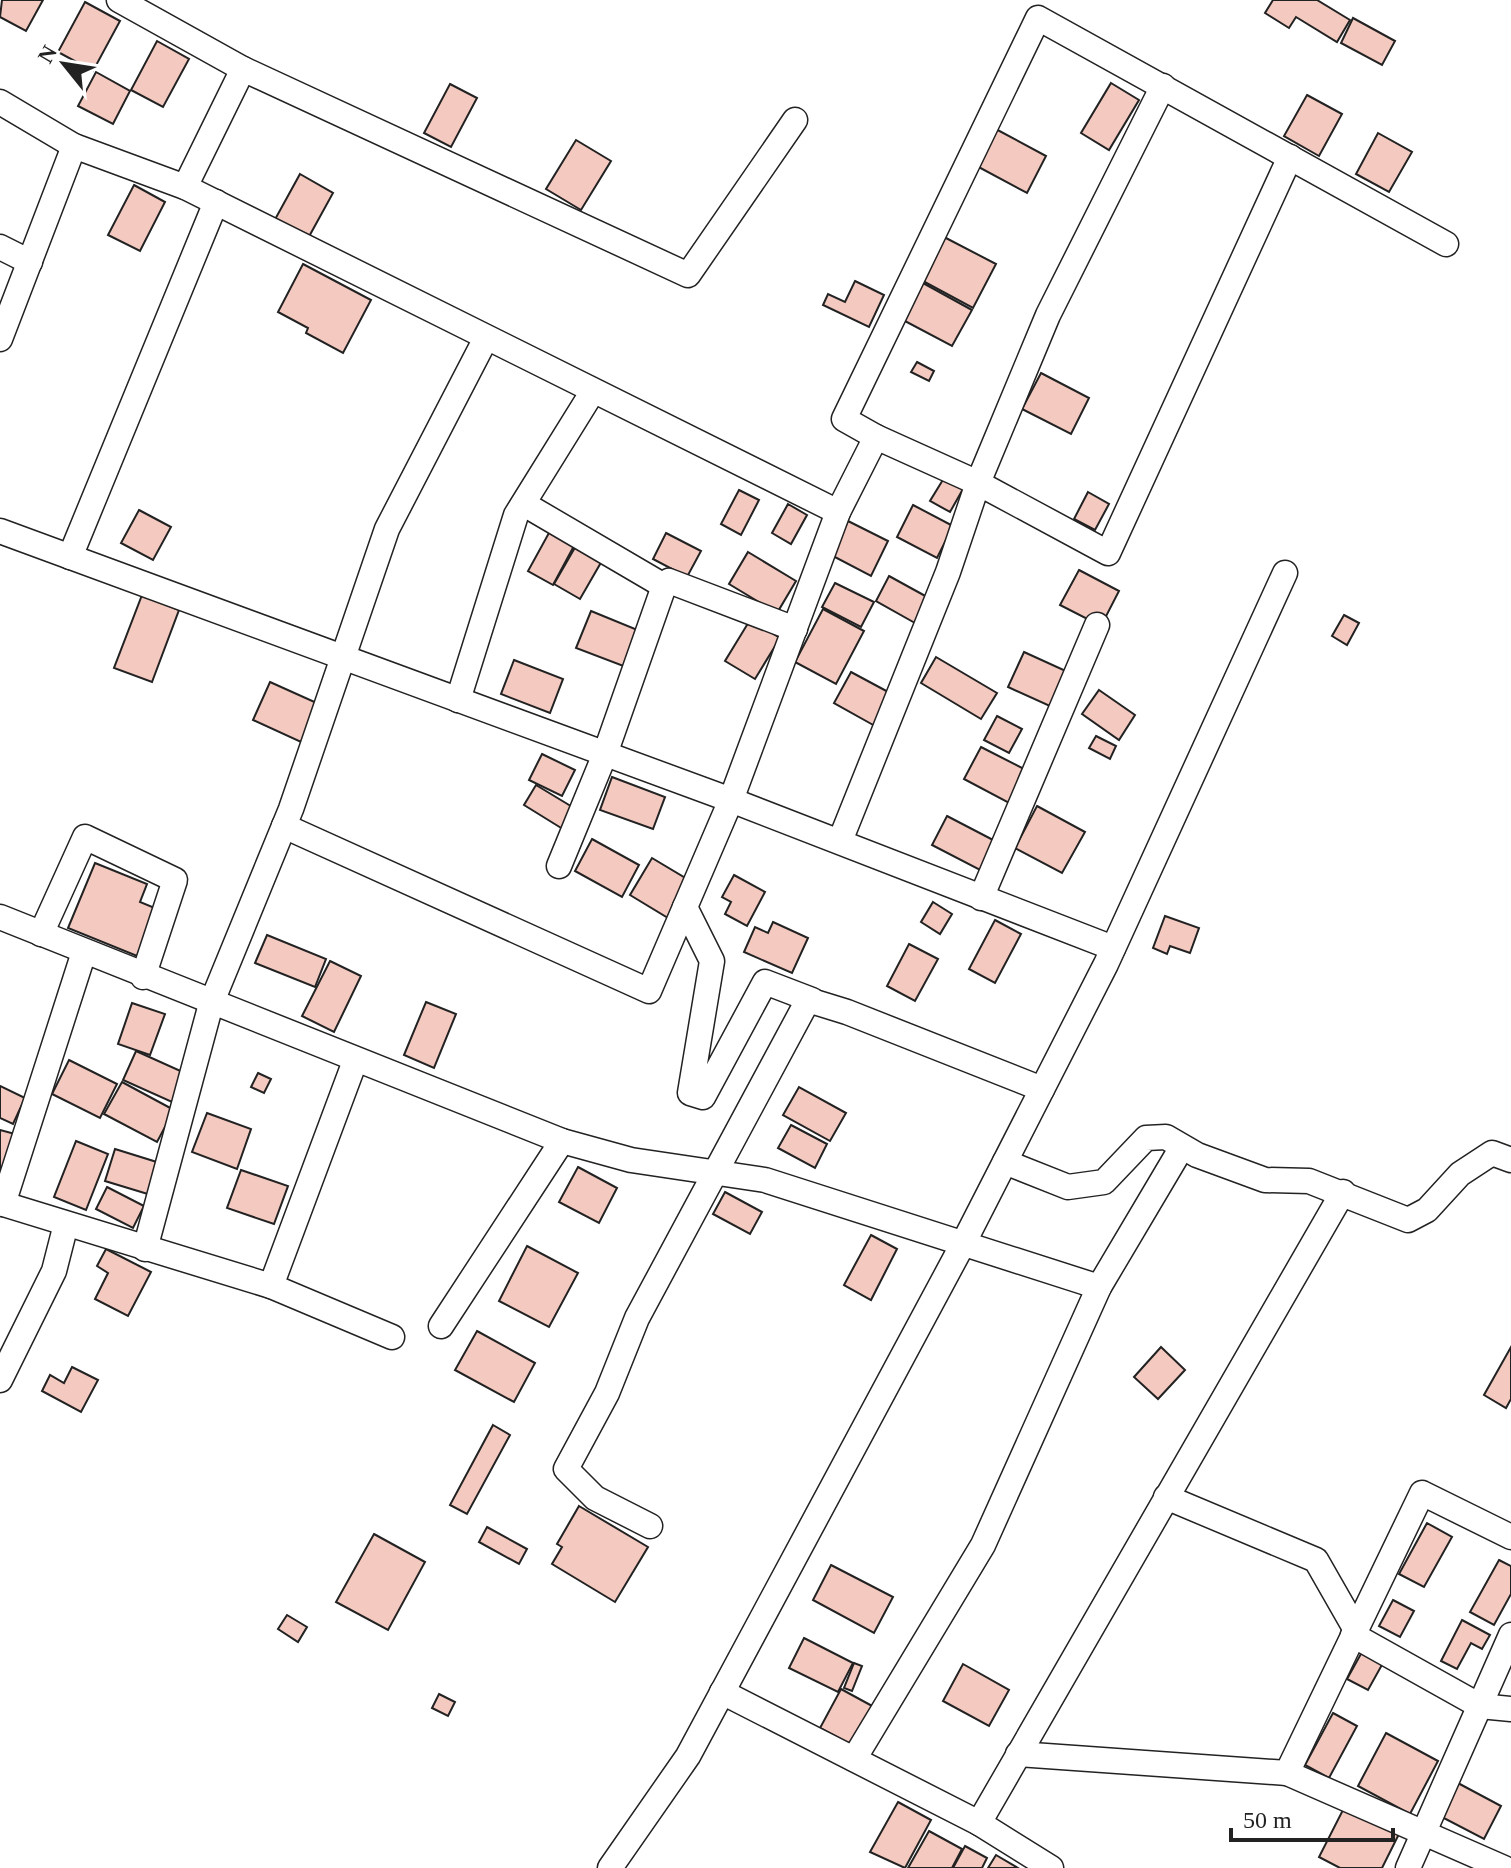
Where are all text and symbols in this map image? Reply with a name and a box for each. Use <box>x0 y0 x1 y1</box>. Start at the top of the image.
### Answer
north arrow <box>24 24 104 104</box>
text: N <box>32 41 62 67</box>
scale bar <box>1231 1792 1393 1842</box>
text: 50 m <box>1243 1807 1292 1833</box>

